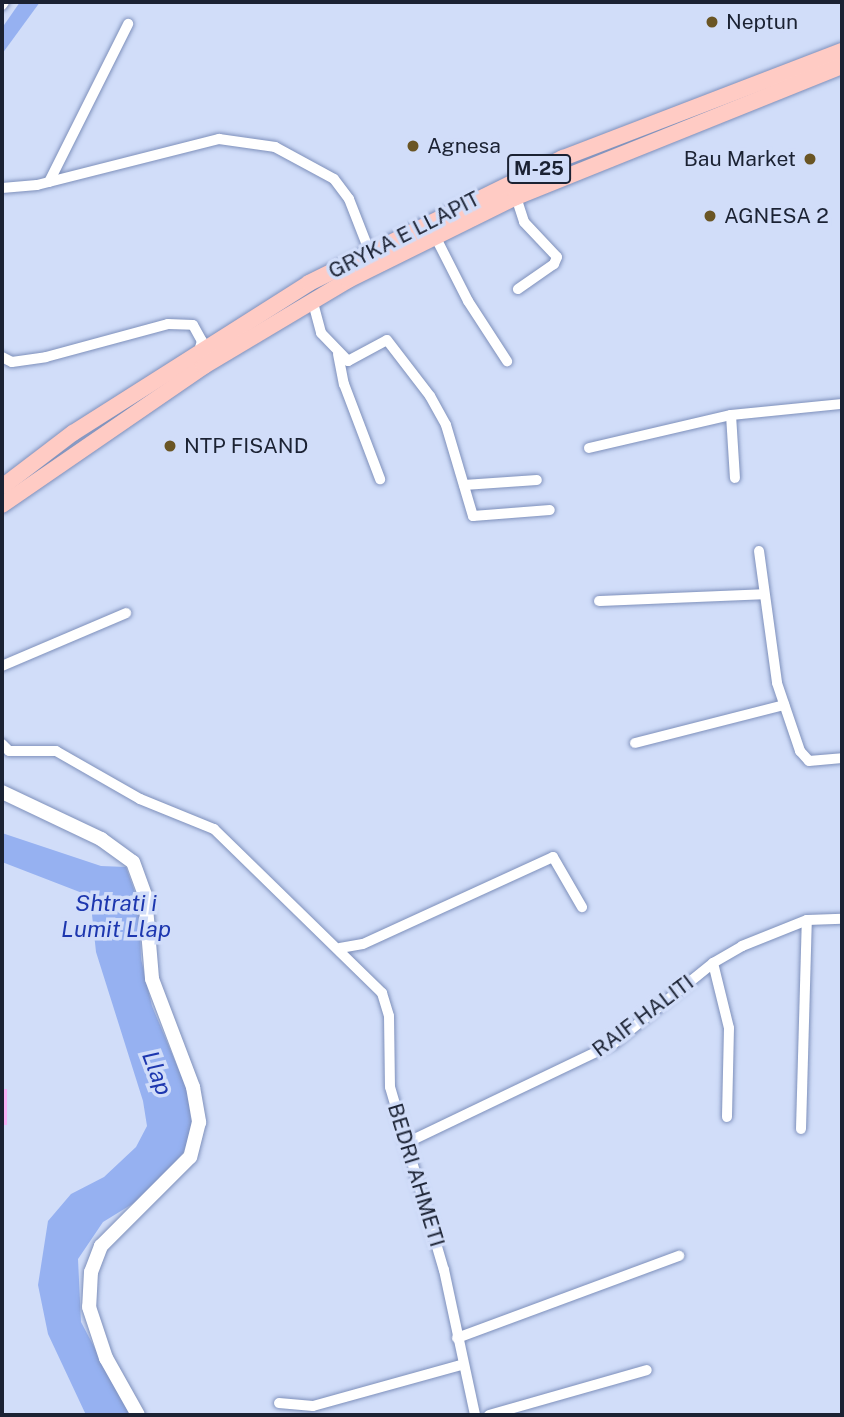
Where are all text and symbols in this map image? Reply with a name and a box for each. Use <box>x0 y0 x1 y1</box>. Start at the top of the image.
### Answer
place label: Neptun <box>726 9 798 35</box>
marker: Neptun <box>704 14 720 30</box>
place label: Agnesa <box>427 133 501 159</box>
marker: Agnesa <box>405 138 421 154</box>
place label: Bau Market <box>684 146 796 172</box>
marker: Bau Market <box>802 151 818 167</box>
road number: M-25 <box>506 154 572 184</box>
street label: GRYKA E LLAPIT <box>324 186 484 284</box>
place label: AGNESA 2 <box>724 203 829 229</box>
marker: AGNESA 2 <box>702 208 718 224</box>
place label: NTP FISAND <box>184 433 308 459</box>
marker: NTP FISAND <box>162 438 178 454</box>
water label: Shtrati i Lumit Llap <box>61 889 171 943</box>
street label: RAIF HALITI <box>587 970 699 1062</box>
water label: Llap <box>136 1047 178 1099</box>
street label: BEDRI AHMETI <box>382 1100 450 1250</box>

